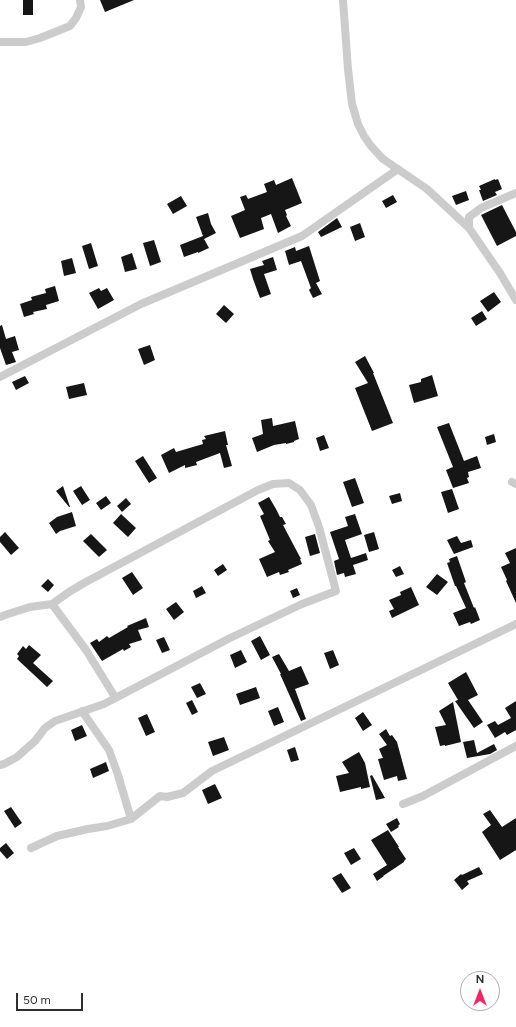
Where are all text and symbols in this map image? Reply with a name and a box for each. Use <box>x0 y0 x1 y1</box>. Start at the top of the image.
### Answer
north arrow <box>460 971 500 1011</box>
text: N <box>476 973 484 986</box>
scale bar <box>18 985 85 1011</box>
text: 50 m <box>23 993 51 1007</box>

